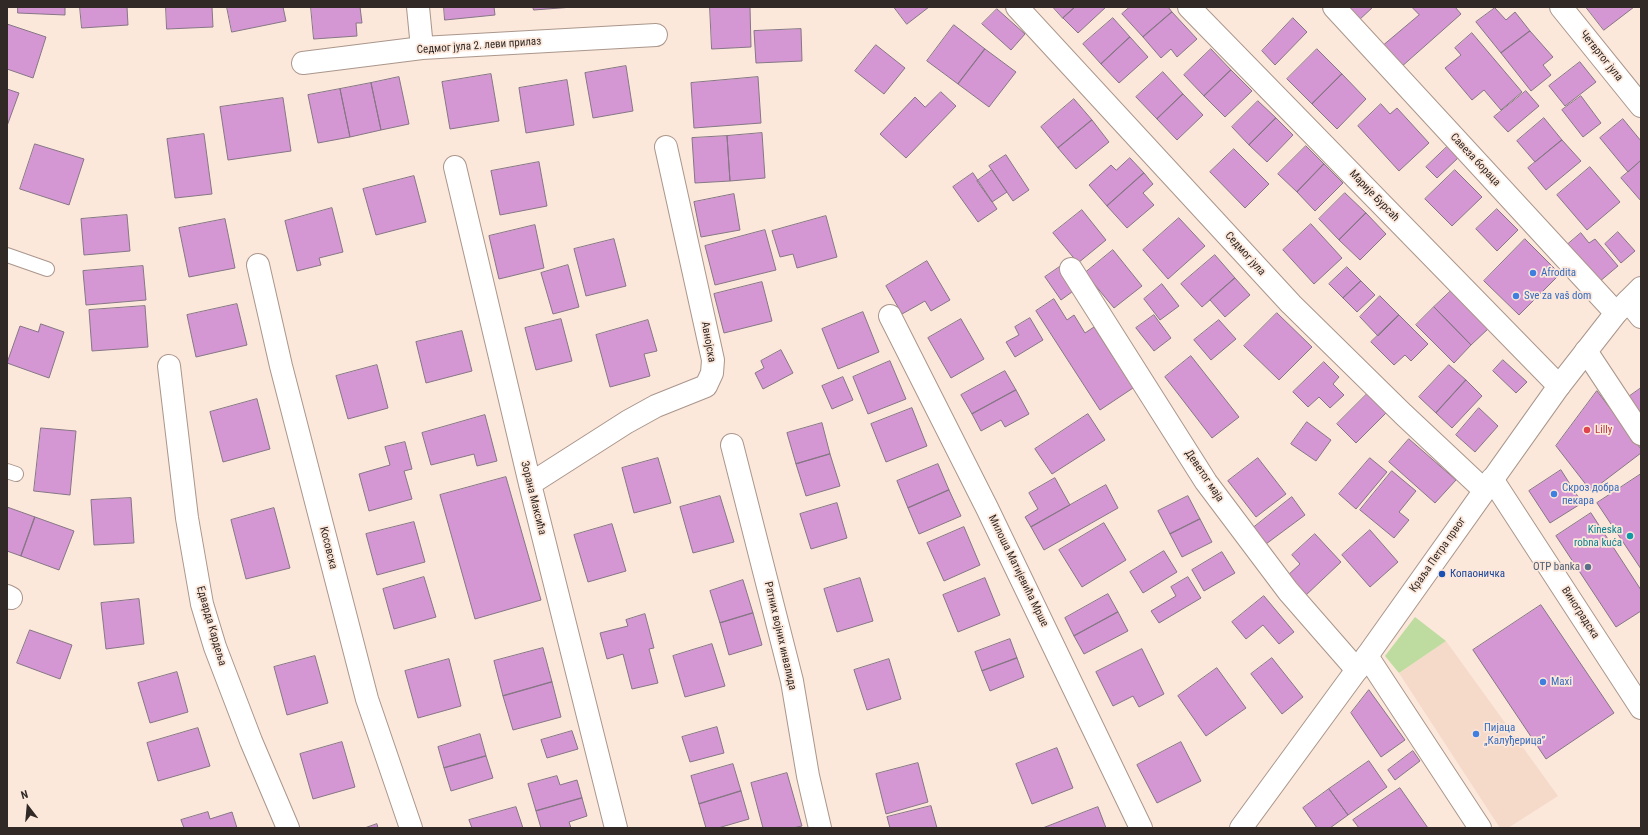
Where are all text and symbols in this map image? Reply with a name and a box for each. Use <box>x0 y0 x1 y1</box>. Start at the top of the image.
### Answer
street label: Четвртог јула <box>1577 28 1625 84</box>
street label: Седмог јула 2. леви прилаз <box>416 35 542 57</box>
street label: Савеза бораца <box>1447 131 1503 189</box>
street label: Марије Бурсаћ <box>1346 167 1402 225</box>
street label: Седмог јула <box>1222 229 1268 279</box>
place label: Afrodita <box>1541 266 1576 280</box>
marker: Afrodita <box>1528 268 1538 278</box>
place label: Sve za vaš dom <box>1524 289 1591 303</box>
marker: Sve za vaš dom <box>1511 291 1521 301</box>
street label: Авнојска <box>698 321 718 363</box>
place label: Lilly <box>1595 423 1612 437</box>
marker: Lilly <box>1582 425 1592 435</box>
street label: Деветог маја <box>1182 448 1226 504</box>
street label: Зорана Максића <box>517 460 549 536</box>
place label: Скроз добра пекара <box>1562 481 1619 507</box>
marker: Скроз добра пекара <box>1549 489 1559 499</box>
street label: Милоша Матијевића Мрше <box>985 513 1051 629</box>
street label: Краља Петра првог <box>1407 515 1469 595</box>
place label: Kineska robna kuća <box>1574 523 1622 549</box>
street label: Косовска <box>316 525 340 571</box>
marker: Kineska robna kuća <box>1625 531 1635 541</box>
place label: OTP banka <box>1533 560 1580 574</box>
marker: OTP banka <box>1583 562 1593 572</box>
place label: Копаоничка <box>1450 567 1505 581</box>
marker: Копаоничка <box>1437 569 1447 579</box>
street label: Ратних војних инвалида <box>761 580 799 692</box>
street label: Едварда Кардеља <box>193 585 229 667</box>
street label: Виноградска <box>1558 585 1602 641</box>
place label: Maxi <box>1551 675 1572 689</box>
marker: Maxi <box>1538 677 1548 687</box>
place label: Пијаца „Калуђерица” <box>1484 721 1545 747</box>
marker: Пијаца „Калуђерица” <box>1471 729 1481 739</box>
north arrow <box>8 787 48 827</box>
text: N <box>20 788 30 802</box>

